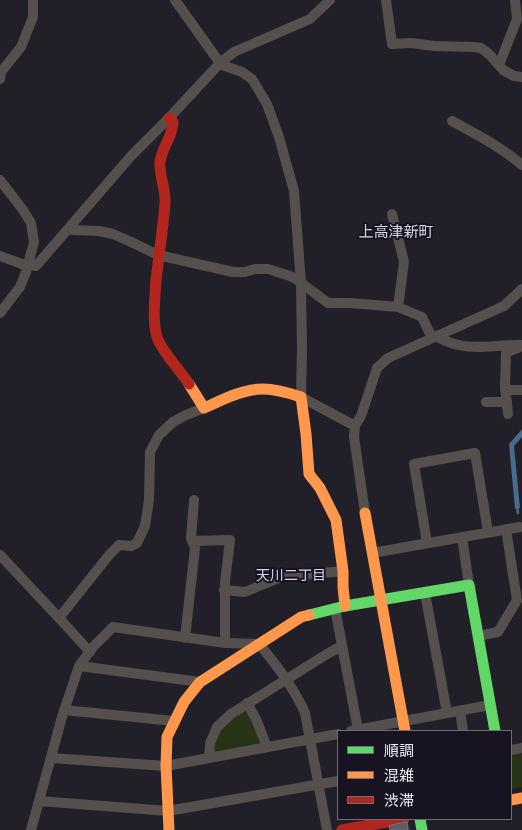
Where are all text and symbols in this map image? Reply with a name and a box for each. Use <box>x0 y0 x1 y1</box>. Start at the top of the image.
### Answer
district label: 上高津新町 <box>359 223 433 241</box>
district label: 天川二丁目 <box>256 567 326 583</box>
legend <box>337 730 512 820</box>
text: 順調 <box>384 741 414 759</box>
text: 混雑 <box>384 766 414 784</box>
text: 渋滞 <box>384 791 414 809</box>

